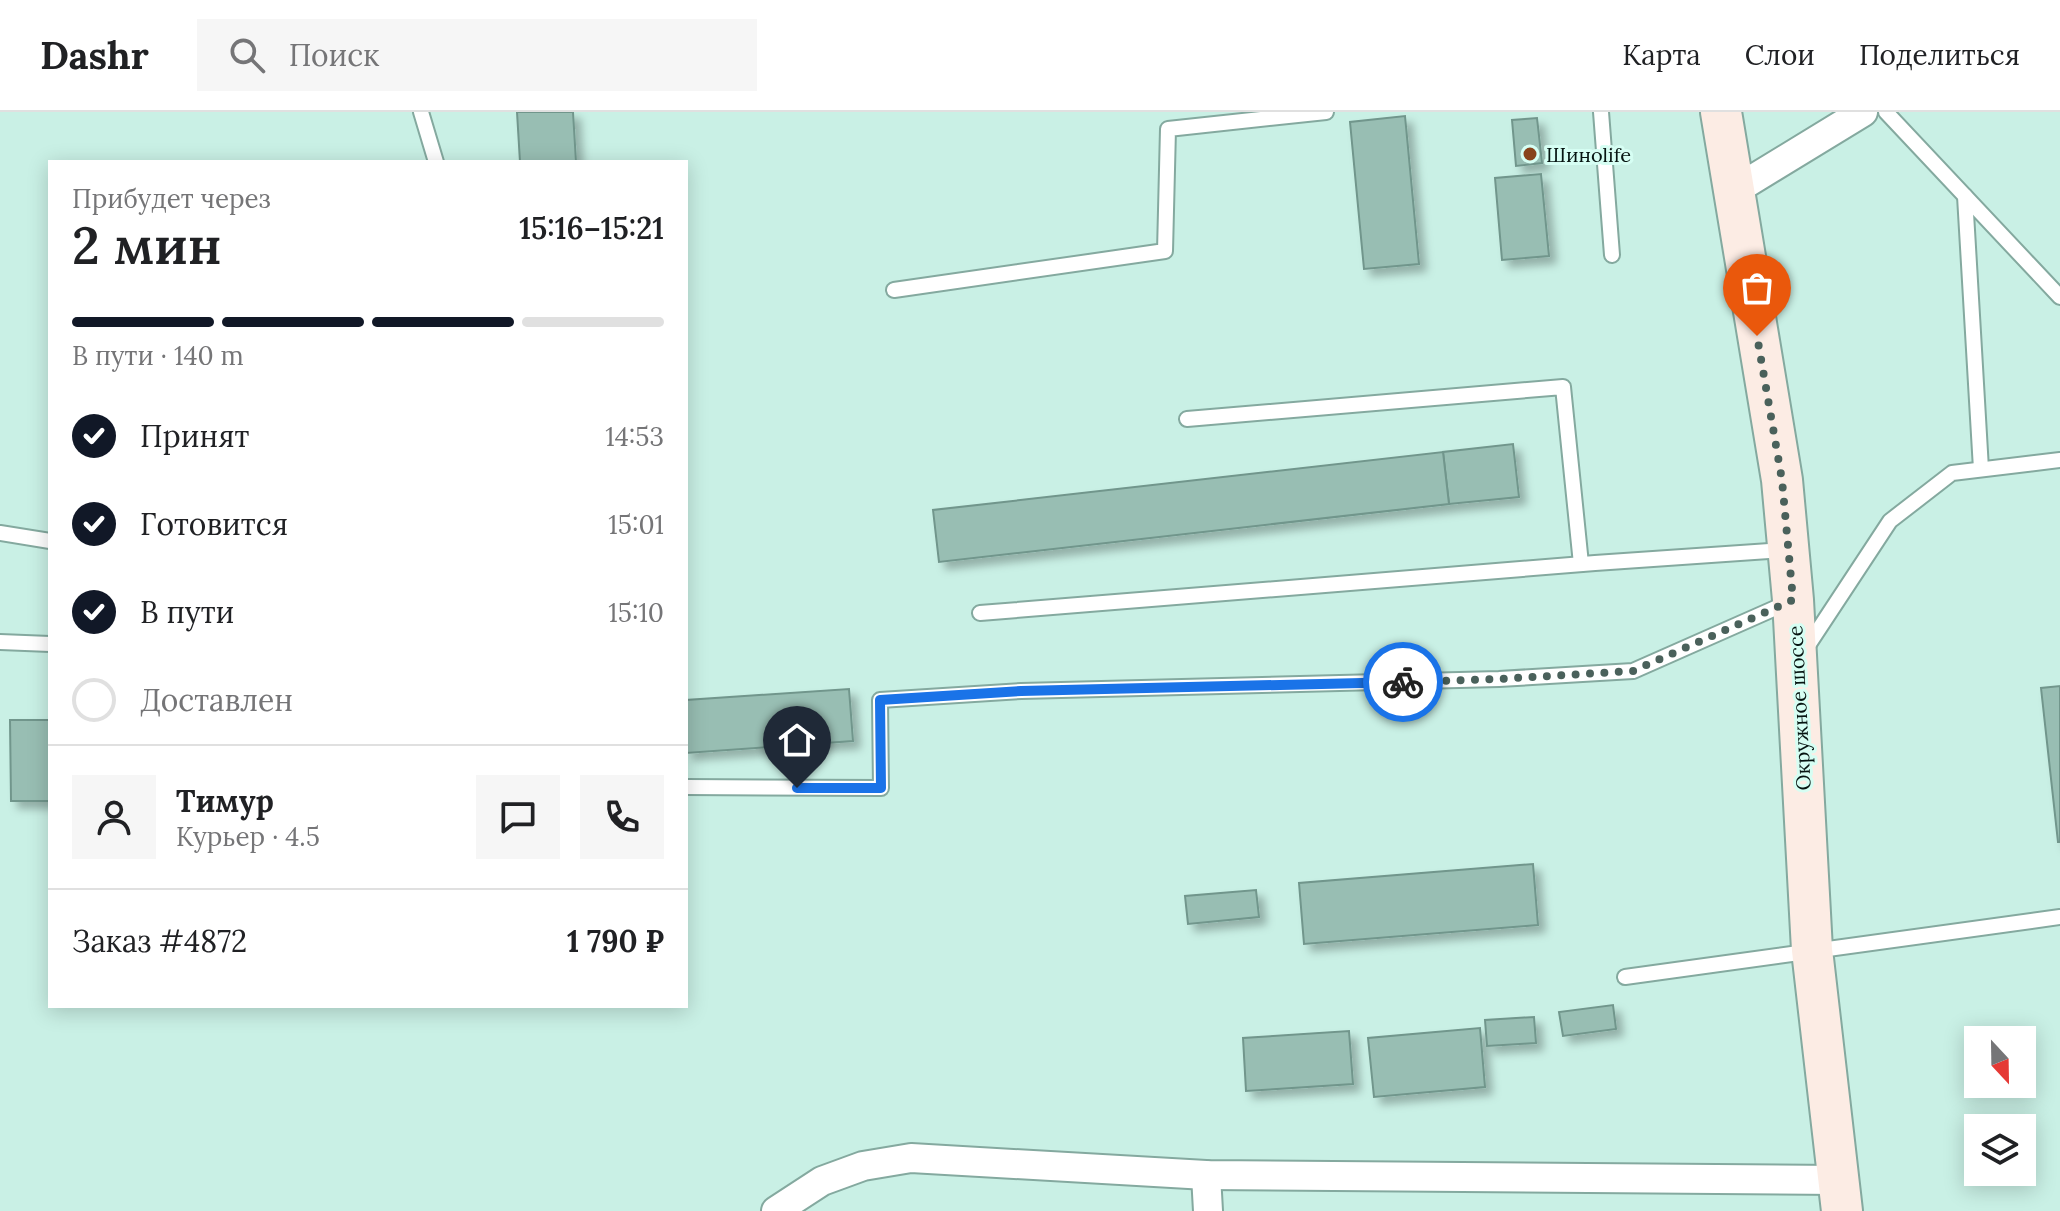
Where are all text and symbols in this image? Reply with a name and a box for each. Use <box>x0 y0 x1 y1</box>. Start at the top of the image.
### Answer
search box <box>197 19 757 91</box>
text: Dashr <box>40 31 149 79</box>
icon: search <box>225 33 269 77</box>
text: Поиск <box>289 36 379 74</box>
text: Карта <box>1622 37 1701 73</box>
text: Слои <box>1745 37 1815 73</box>
text: Поделиться <box>1859 37 2020 73</box>
place label: Шиноlife <box>1546 142 1631 167</box>
marker: Шиноlife <box>1521 145 1539 163</box>
text: Прибудет через <box>72 182 271 215</box>
text: 15:16–15:21 <box>519 209 664 247</box>
text: 2 мин <box>72 212 222 278</box>
pin <box>1723 254 1791 336</box>
icon: bag <box>1735 266 1779 310</box>
text: В пути · 140 m <box>72 339 244 372</box>
icon: check <box>72 414 116 458</box>
text: Принят <box>140 417 249 455</box>
text: 14:53 <box>605 420 664 453</box>
icon: check <box>72 502 116 546</box>
text: Готовится <box>140 505 288 543</box>
text: 15:01 <box>608 508 664 541</box>
icon: check <box>72 590 116 634</box>
text: В пути <box>140 593 234 631</box>
text: 15:10 <box>608 596 664 629</box>
street label: Окружное шоссе <box>1782 625 1816 791</box>
courier <box>1363 642 1443 722</box>
icon: bike <box>1381 660 1425 704</box>
text: Доставлен <box>140 681 293 719</box>
pin <box>763 706 831 788</box>
icon: home <box>775 718 819 762</box>
button: person <box>72 775 156 859</box>
button: chat <box>476 775 560 859</box>
button: phone <box>580 775 664 859</box>
text: Тимур <box>176 782 274 820</box>
text: Курьер · 4.5 <box>176 820 320 853</box>
text: Заказ #4872 <box>72 922 247 960</box>
text: 1 790 ₽ <box>567 922 664 960</box>
north arrow <box>1964 1026 2036 1098</box>
map controls <box>1964 1026 2036 1186</box>
button: layers <box>1964 1114 2036 1186</box>

